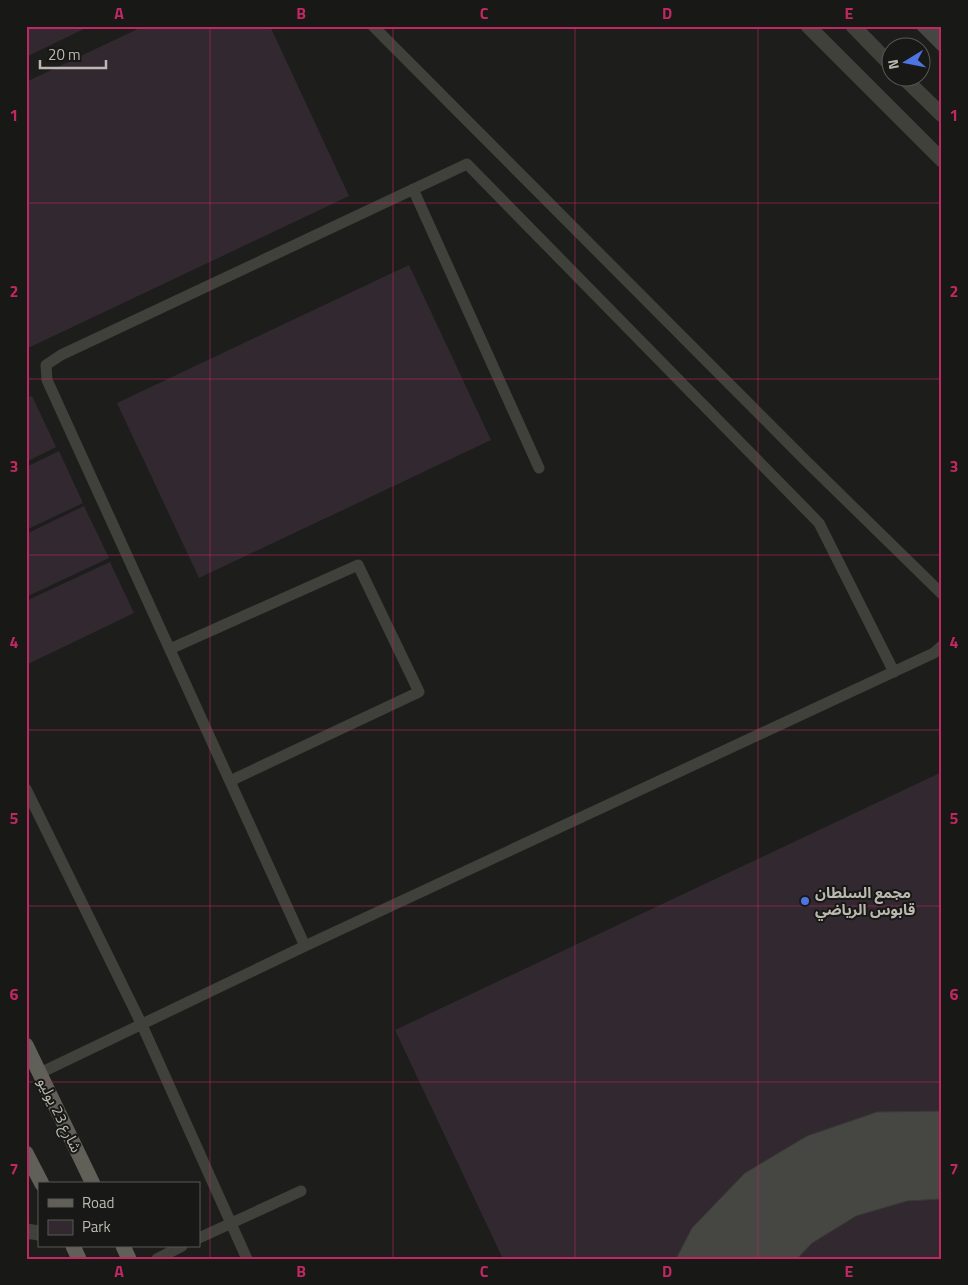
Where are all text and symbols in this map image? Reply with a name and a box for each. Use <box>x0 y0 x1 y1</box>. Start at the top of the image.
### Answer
text: A <box>114 1 124 25</box>
text: B <box>296 1 306 25</box>
text: C <box>480 1 489 25</box>
text: D <box>662 1 672 25</box>
text: E <box>845 1 854 25</box>
scale bar <box>40 38 106 70</box>
north arrow <box>880 38 930 88</box>
text: 20 m <box>48 43 81 66</box>
text: N <box>882 58 904 71</box>
text: 1 <box>10 103 18 127</box>
text: 1 <box>950 103 958 127</box>
text: 2 <box>10 279 18 303</box>
text: 2 <box>950 279 958 303</box>
text: 3 <box>10 454 18 478</box>
text: 3 <box>950 454 958 478</box>
text: 4 <box>10 630 19 654</box>
text: 4 <box>950 630 959 654</box>
text: 5 <box>10 806 19 830</box>
text: 5 <box>950 806 959 830</box>
place label: مجمع السلطان قابوس الرياضي <box>815 881 915 921</box>
marker: مجمع السلطان قابوس الرياضي <box>799 895 811 907</box>
text: 6 <box>10 982 19 1006</box>
text: 6 <box>950 982 959 1006</box>
street label: شارع 23 يوليو <box>31 1074 88 1157</box>
text: 7 <box>10 1157 18 1181</box>
text: 7 <box>950 1157 958 1181</box>
legend <box>38 1182 200 1248</box>
text: Road <box>82 1191 114 1214</box>
text: Park <box>82 1215 111 1238</box>
text: A <box>114 1259 124 1283</box>
text: B <box>296 1259 306 1283</box>
text: C <box>480 1259 489 1283</box>
text: D <box>662 1259 672 1283</box>
text: E <box>845 1259 854 1283</box>

